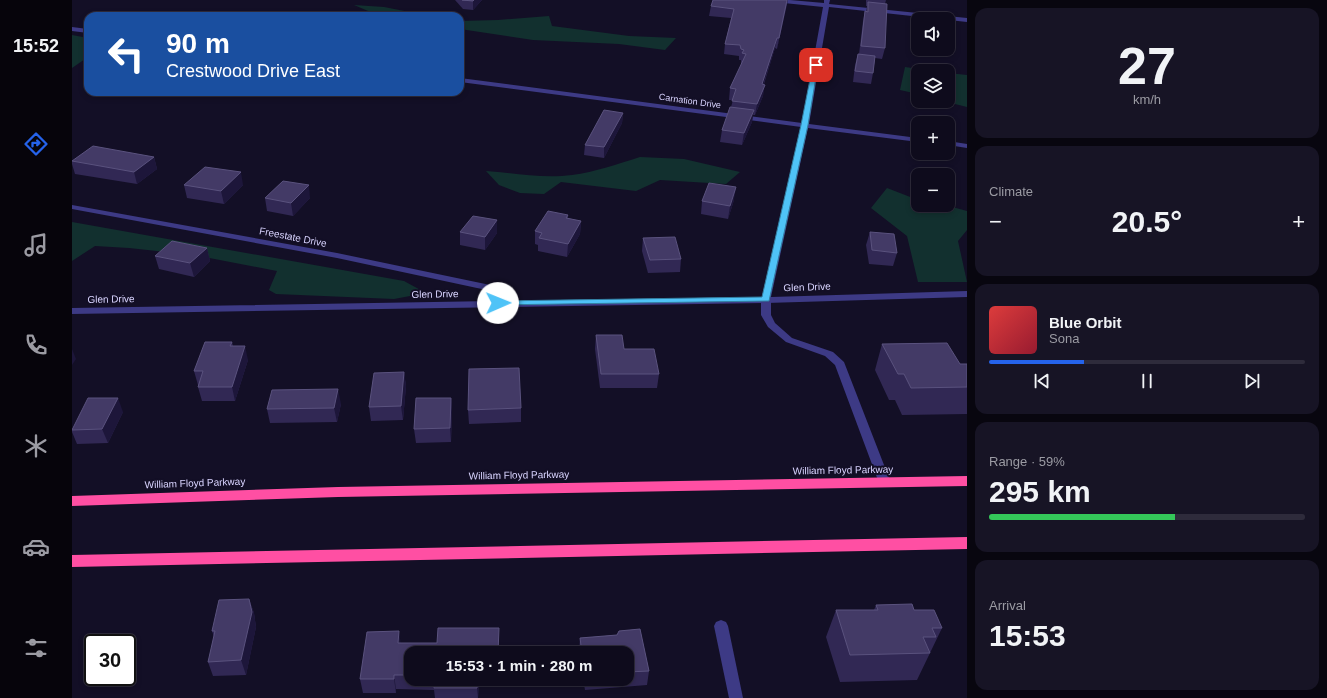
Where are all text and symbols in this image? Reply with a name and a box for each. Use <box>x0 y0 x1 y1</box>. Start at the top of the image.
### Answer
map controls <box>911 12 955 212</box>
button: sound <box>911 12 955 56</box>
icon: left <box>100 28 152 80</box>
text: 90 m <box>166 28 230 59</box>
text: 15:52 <box>13 36 59 56</box>
text: 27 <box>1118 37 1176 95</box>
pin <box>799 48 833 82</box>
icon: arrive <box>805 54 827 76</box>
text: Crestwood Drive East <box>166 61 340 81</box>
button: layers <box>911 64 955 108</box>
street label: Carnation Drive <box>658 92 722 110</box>
text: km/h <box>1133 92 1161 107</box>
button: + <box>911 116 955 160</box>
icon: directions <box>22 130 50 158</box>
button: − <box>911 168 955 212</box>
text: Climate <box>989 184 1033 199</box>
text: 20.5° <box>1112 205 1182 238</box>
text: − <box>989 209 1002 234</box>
text: + <box>1292 209 1305 234</box>
street label: Freestate Drive <box>258 225 328 249</box>
icon: music <box>22 231 50 259</box>
street label: Glen Drive <box>783 281 831 293</box>
position arrow <box>477 282 519 324</box>
street label: Glen Drive <box>411 288 459 300</box>
street label: Glen Drive <box>87 293 135 305</box>
text: Blue Orbit <box>1049 314 1122 331</box>
icon: phone <box>22 331 50 359</box>
text: Sona <box>1049 331 1079 346</box>
icon: previous <box>1031 370 1053 392</box>
icon: pause <box>1136 370 1158 392</box>
icon: next <box>1241 370 1263 392</box>
icon: climate <box>22 432 50 460</box>
text: Range · 59% <box>989 454 1065 469</box>
street label: William Floyd Parkway <box>793 464 893 476</box>
street label: William Floyd Parkway <box>469 469 569 481</box>
text: 295 km <box>989 475 1091 508</box>
street label: William Floyd Parkway <box>145 476 245 490</box>
icon: car <box>22 533 50 561</box>
text: Arrival <box>989 598 1026 613</box>
text: 15:53 <box>989 619 1066 652</box>
icon: filters <box>22 634 50 662</box>
speed limit sign: 30 <box>84 634 136 686</box>
text: 15:53 · 1 min · 280 m <box>446 657 592 674</box>

